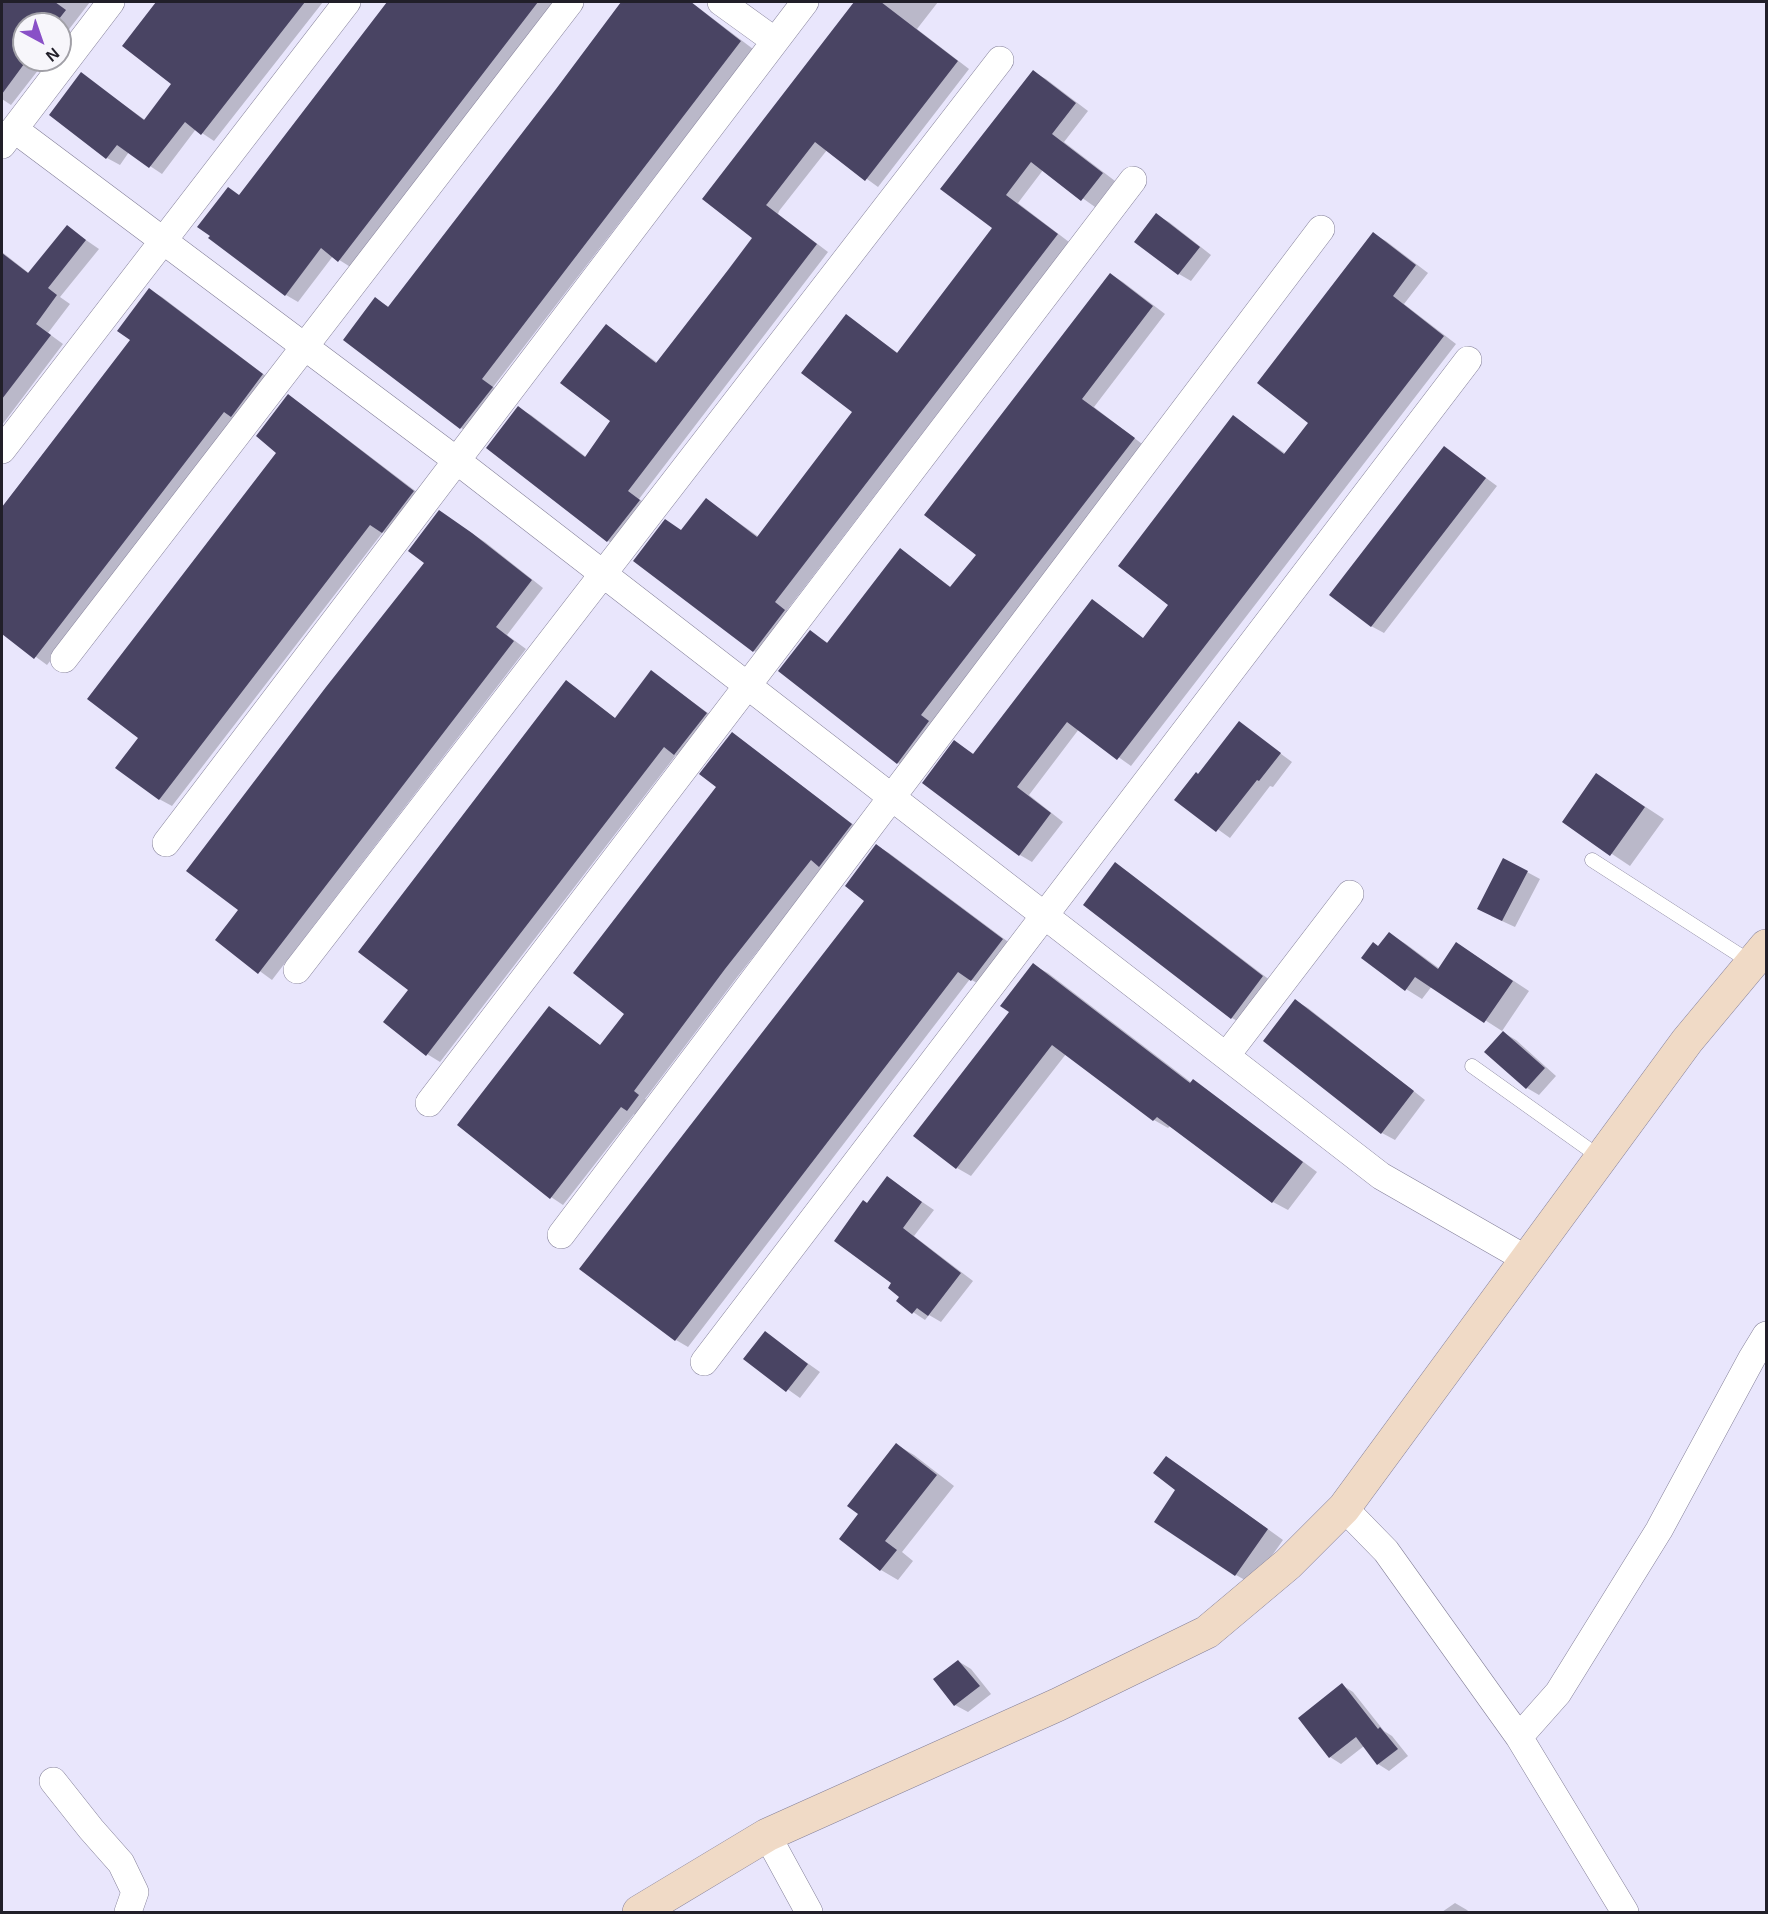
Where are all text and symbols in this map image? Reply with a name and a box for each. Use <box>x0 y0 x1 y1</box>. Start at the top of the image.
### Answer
north arrow <box>12 12 72 72</box>
text: N <box>43 44 62 65</box>

